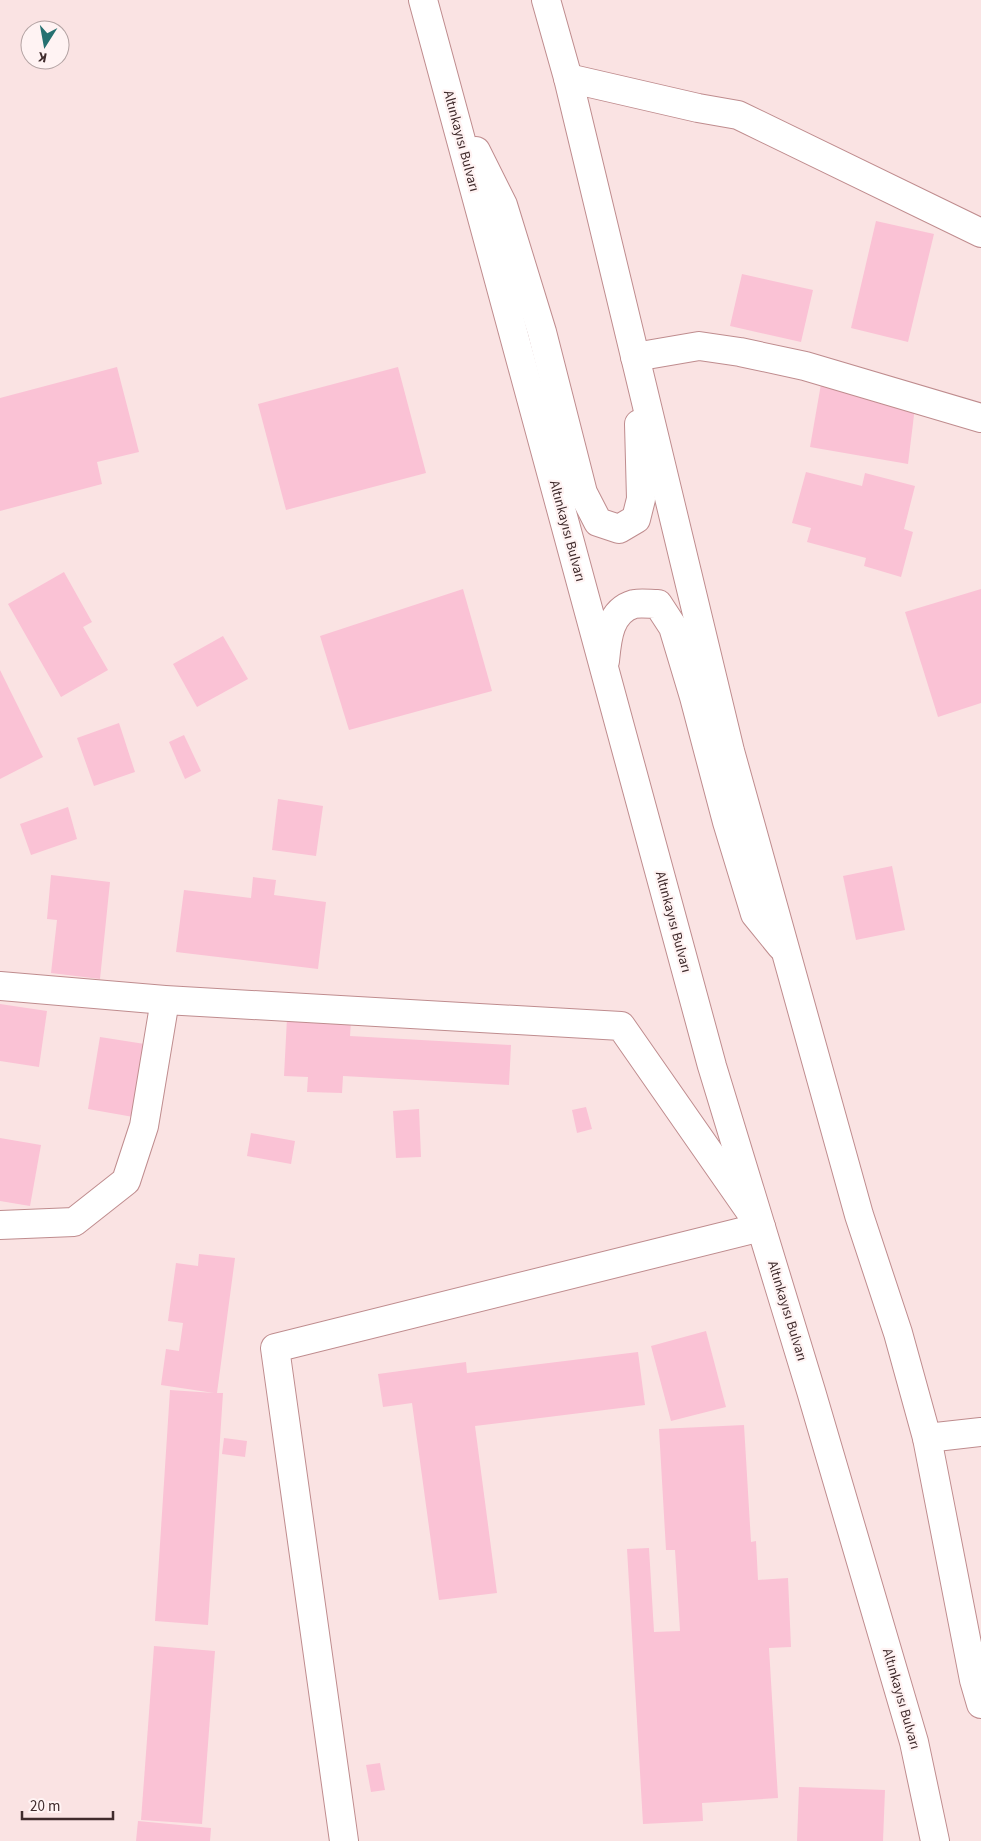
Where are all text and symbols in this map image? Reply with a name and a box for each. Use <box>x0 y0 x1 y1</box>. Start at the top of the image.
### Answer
north arrow <box>20 20 70 70</box>
text: K <box>36 46 49 67</box>
street label: Altınkayısı Bulvarı <box>438 88 484 194</box>
street label: Altınkayısı Bulvarı <box>544 478 590 584</box>
street label: Altınkayısı Bulvarı <box>650 869 696 975</box>
street label: Altınkayısı Bulvarı <box>762 1258 812 1364</box>
street label: Altınkayısı Bulvarı <box>877 1646 925 1752</box>
scale bar <box>22 1788 114 1820</box>
text: 20 m <box>30 1796 60 1817</box>

